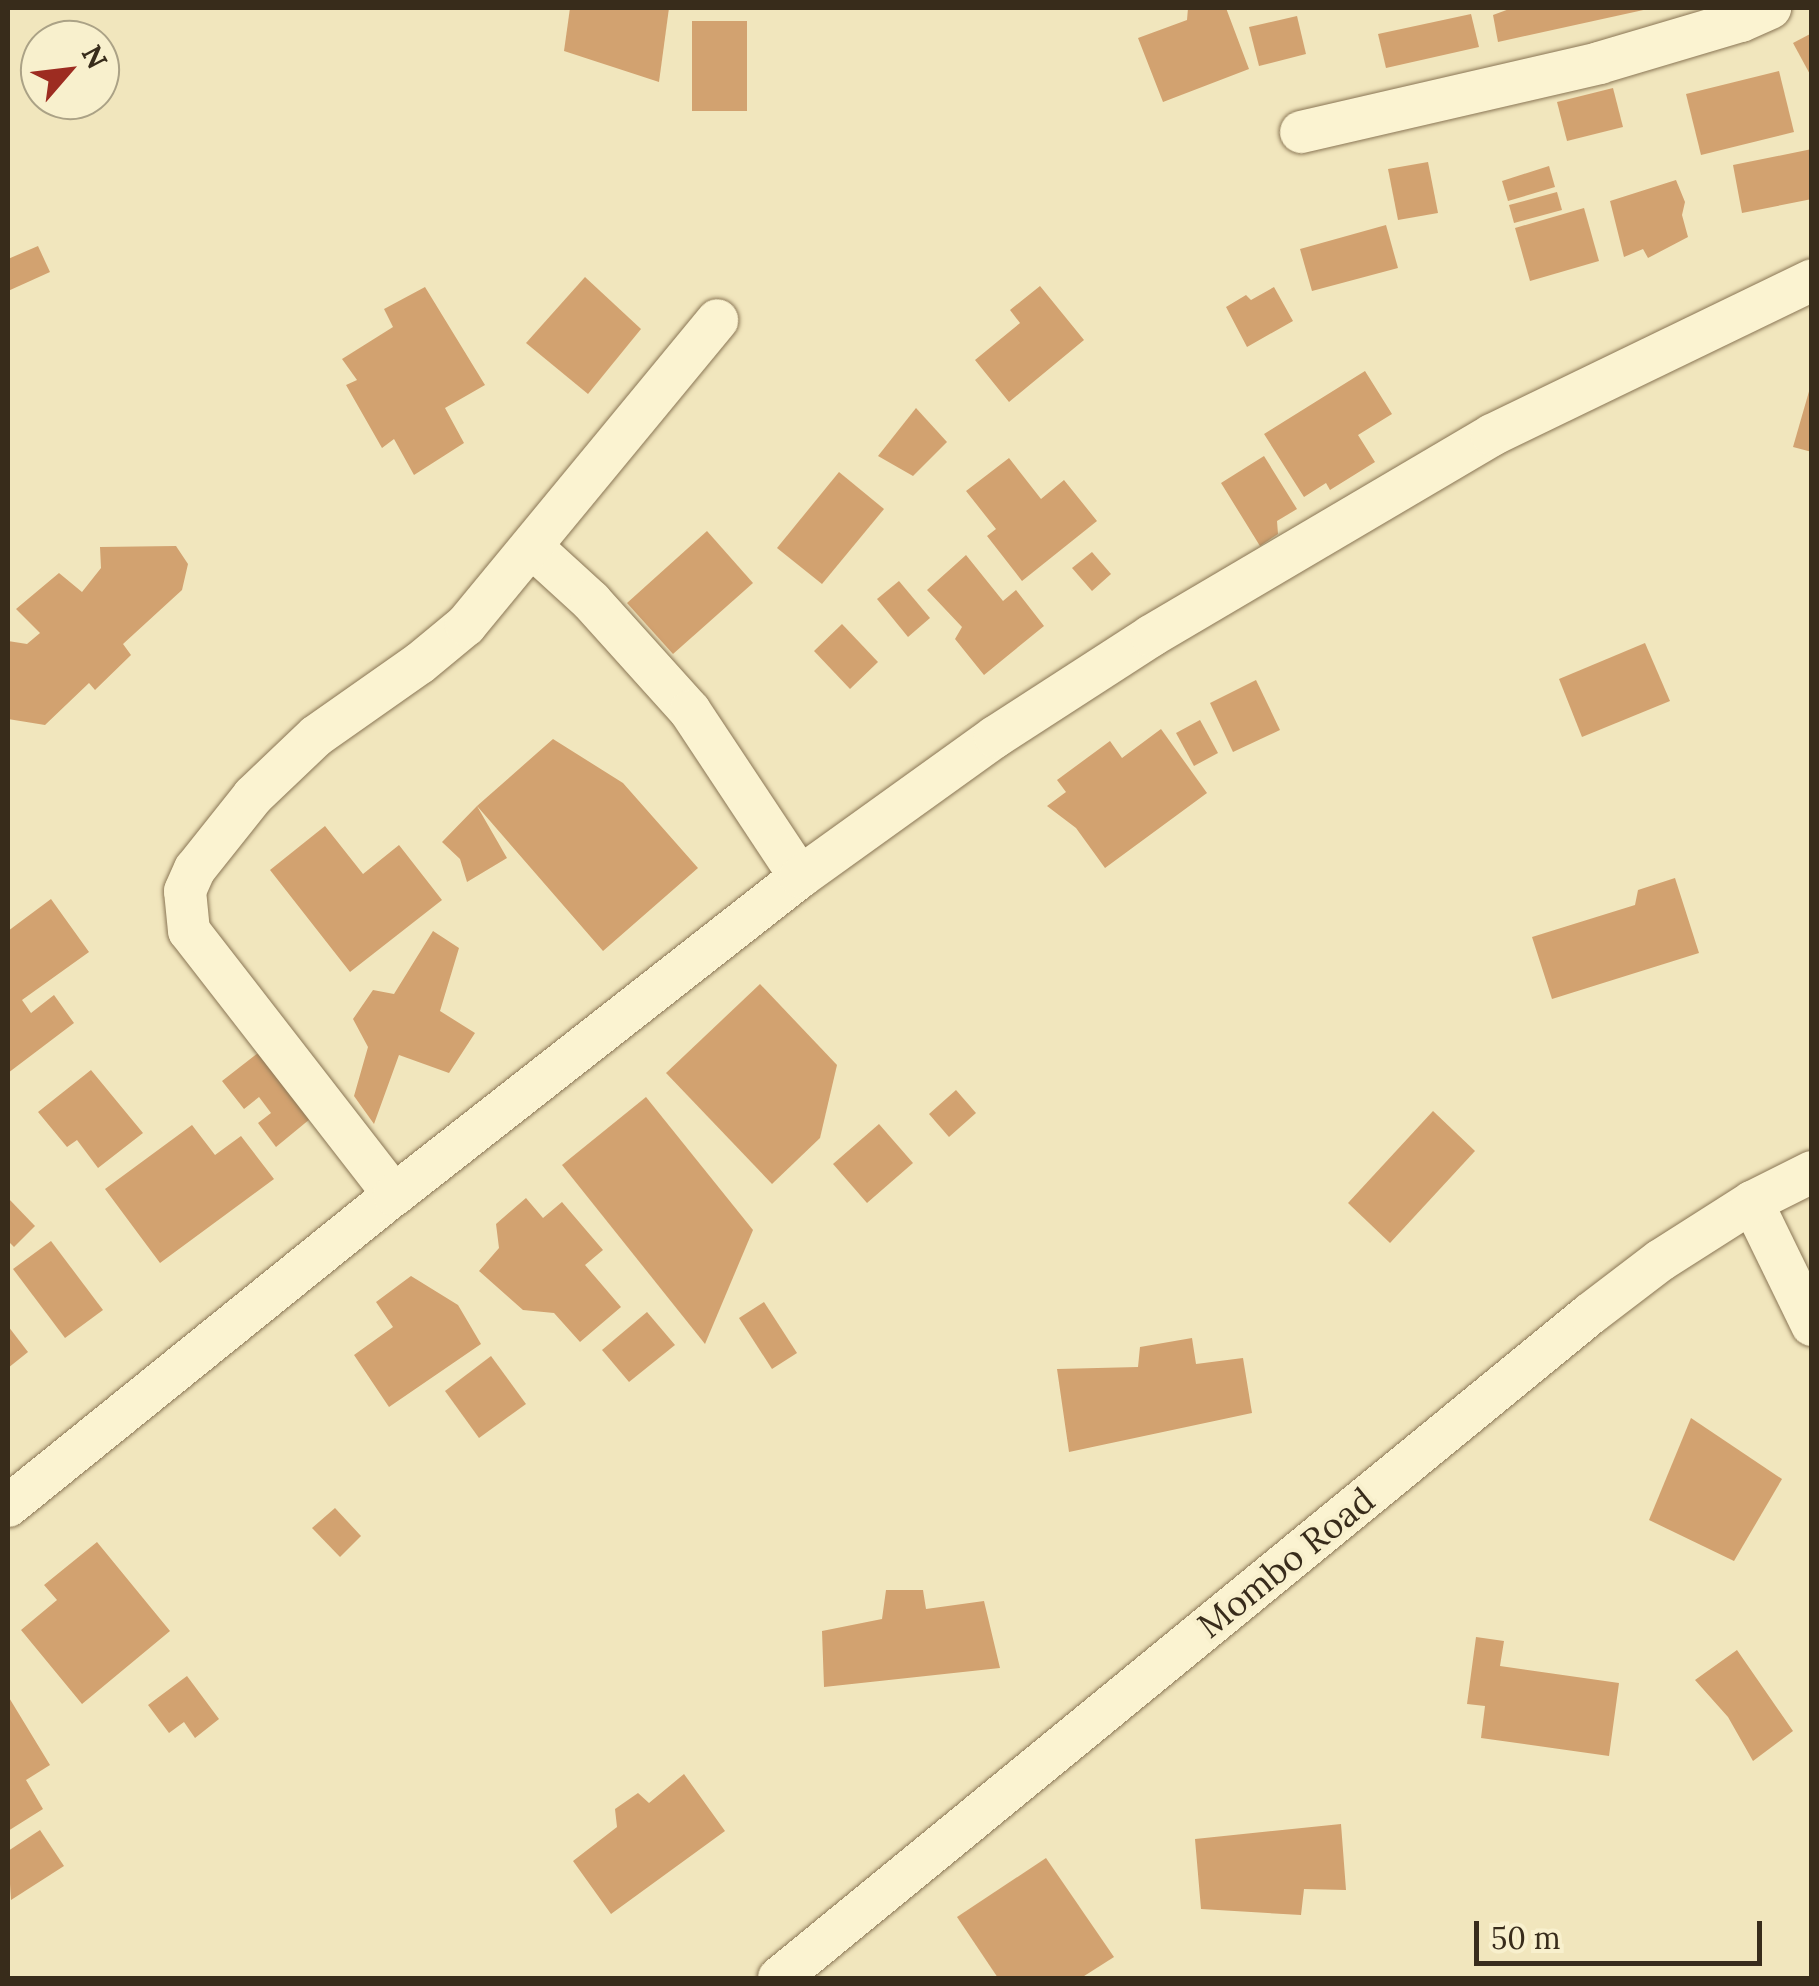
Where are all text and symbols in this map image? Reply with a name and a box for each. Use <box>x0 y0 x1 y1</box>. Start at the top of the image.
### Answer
north arrow <box>20 20 120 120</box>
text: N <box>74 39 116 75</box>
street label: Mombo Road <box>1189 1479 1383 1647</box>
scale bar <box>1479 1901 1766 1963</box>
text: 50 m <box>1491 1919 1561 1957</box>

